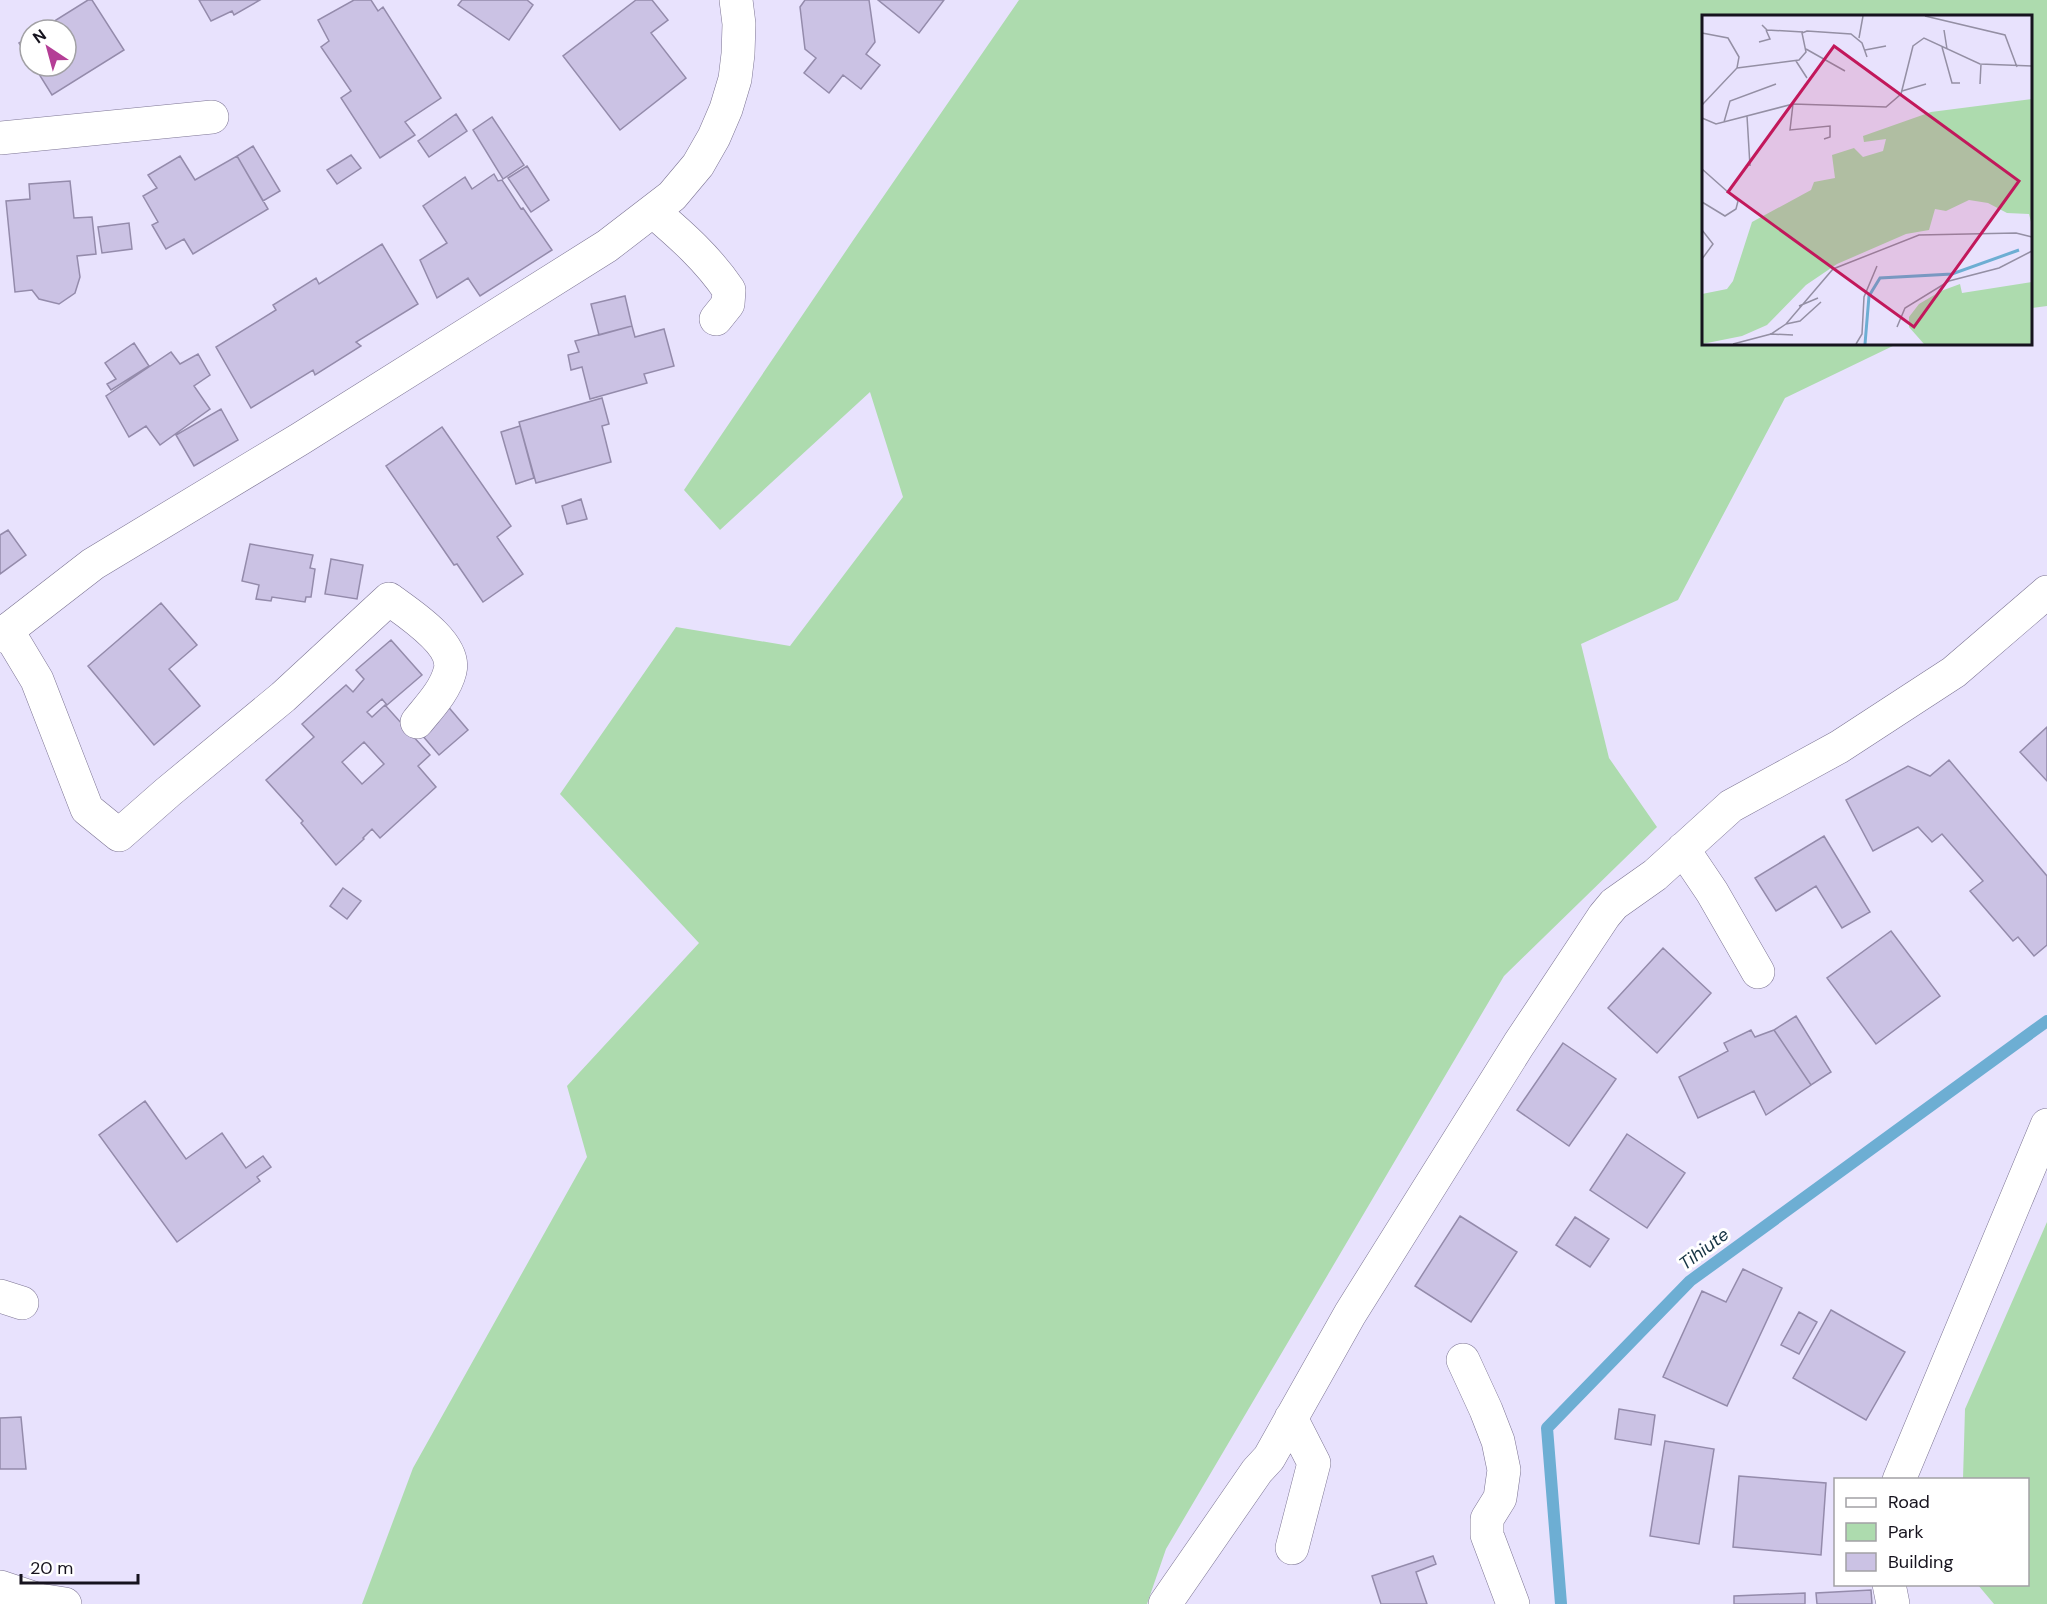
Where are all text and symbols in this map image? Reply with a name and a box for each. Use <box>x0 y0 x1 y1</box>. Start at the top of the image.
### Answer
inset map <box>1702 15 2032 345</box>
north arrow <box>18 18 78 78</box>
text: N <box>29 24 50 48</box>
water label: Tihiute <box>1674 1222 1734 1276</box>
legend <box>1834 1478 2029 1586</box>
text: Road <box>1888 1490 1930 1514</box>
text: Park <box>1888 1520 1924 1544</box>
scale bar <box>21 1547 138 1585</box>
text: Building <box>1888 1550 1953 1574</box>
text: 20 m <box>30 1556 73 1580</box>

